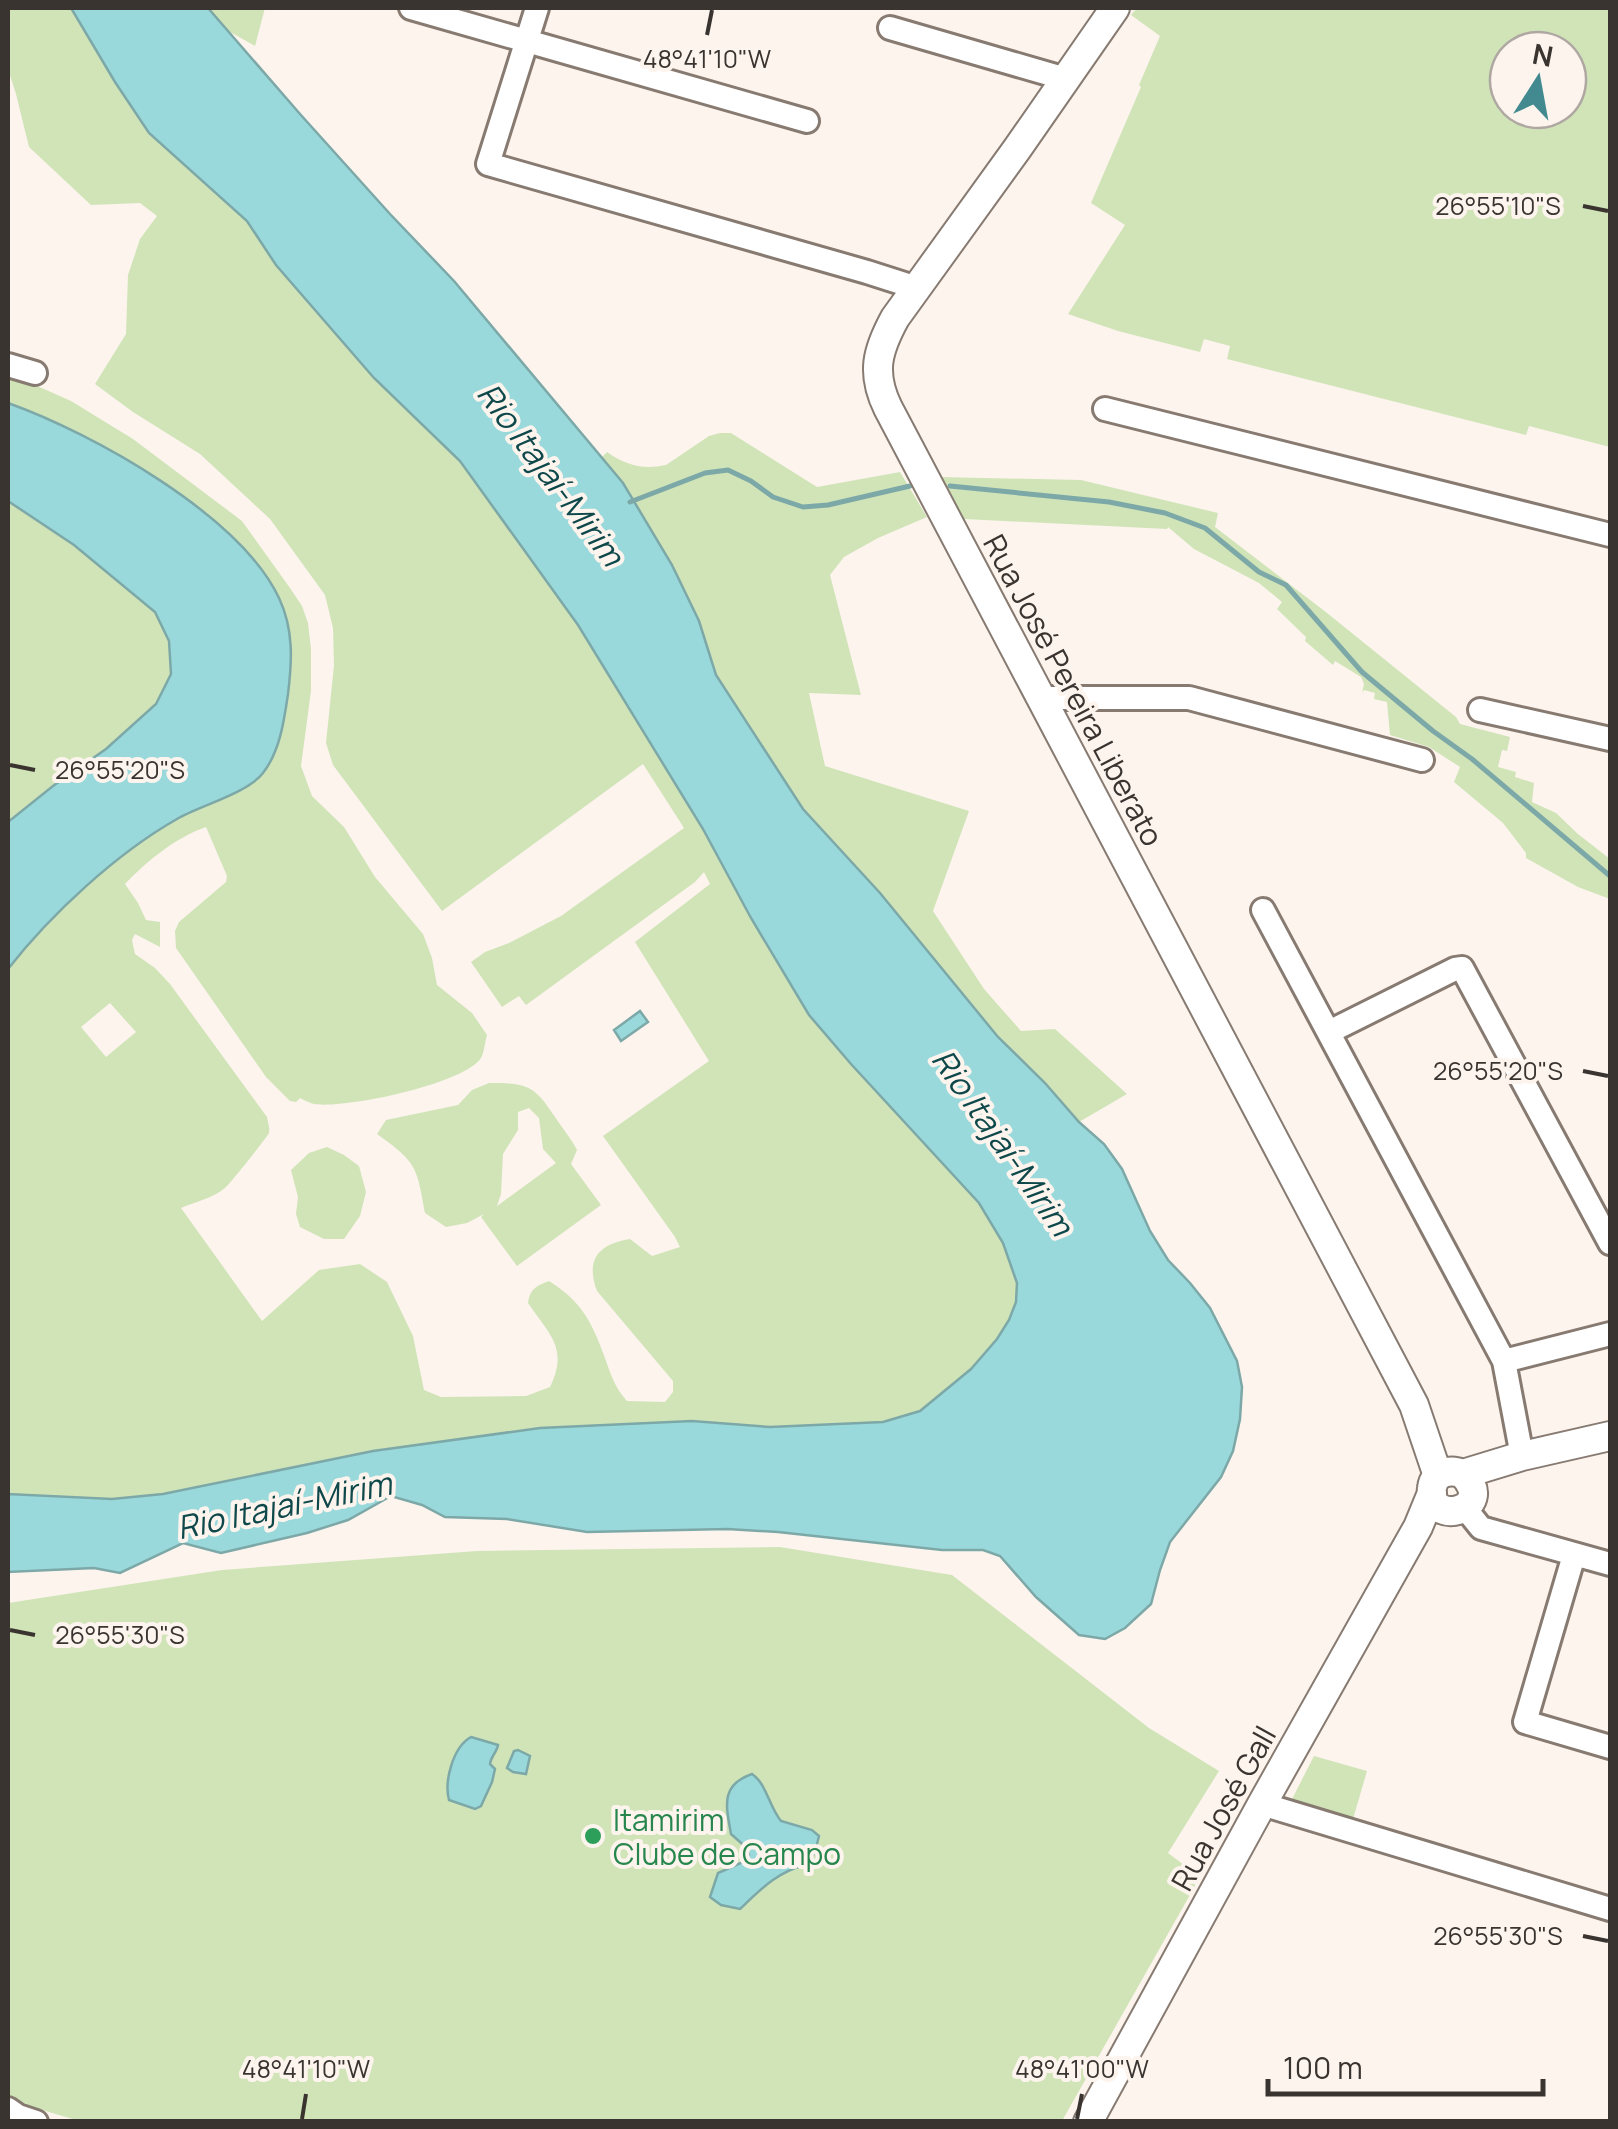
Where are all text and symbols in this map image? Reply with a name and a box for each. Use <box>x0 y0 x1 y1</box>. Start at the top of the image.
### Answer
north arrow <box>1488 30 1588 130</box>
text: N <box>1529 34 1556 75</box>
text: 48°41'10"W <box>643 41 771 76</box>
text: 26°55'10"S <box>1435 188 1561 223</box>
water label: Rio Itajaí-Mirim <box>468 374 635 576</box>
street label: Rua José Pereira Liberato <box>974 527 1174 853</box>
text: 26°55'20"S <box>55 752 185 787</box>
water label: Rio Itajaí-Mirim <box>922 1040 1085 1246</box>
text: 26°55'20"S <box>1433 1053 1563 1088</box>
water label: Rio Itajaí-Mirim <box>173 1460 397 1549</box>
text: 26°55'30"S <box>55 1617 185 1652</box>
street label: Rua José Gall <box>1161 1718 1285 1898</box>
place label: Itamirim Clube de Campo <box>613 1799 841 1874</box>
marker: Itamirim Clube de Campo <box>582 1825 604 1847</box>
text: 26°55'30"S <box>1433 1918 1563 1953</box>
scale bar <box>1268 2034 1543 2096</box>
text: 100 m <box>1283 2047 1363 2088</box>
text: 48°41'10"W <box>242 2051 370 2086</box>
text: 48°41'00"W <box>1015 2051 1149 2086</box>

